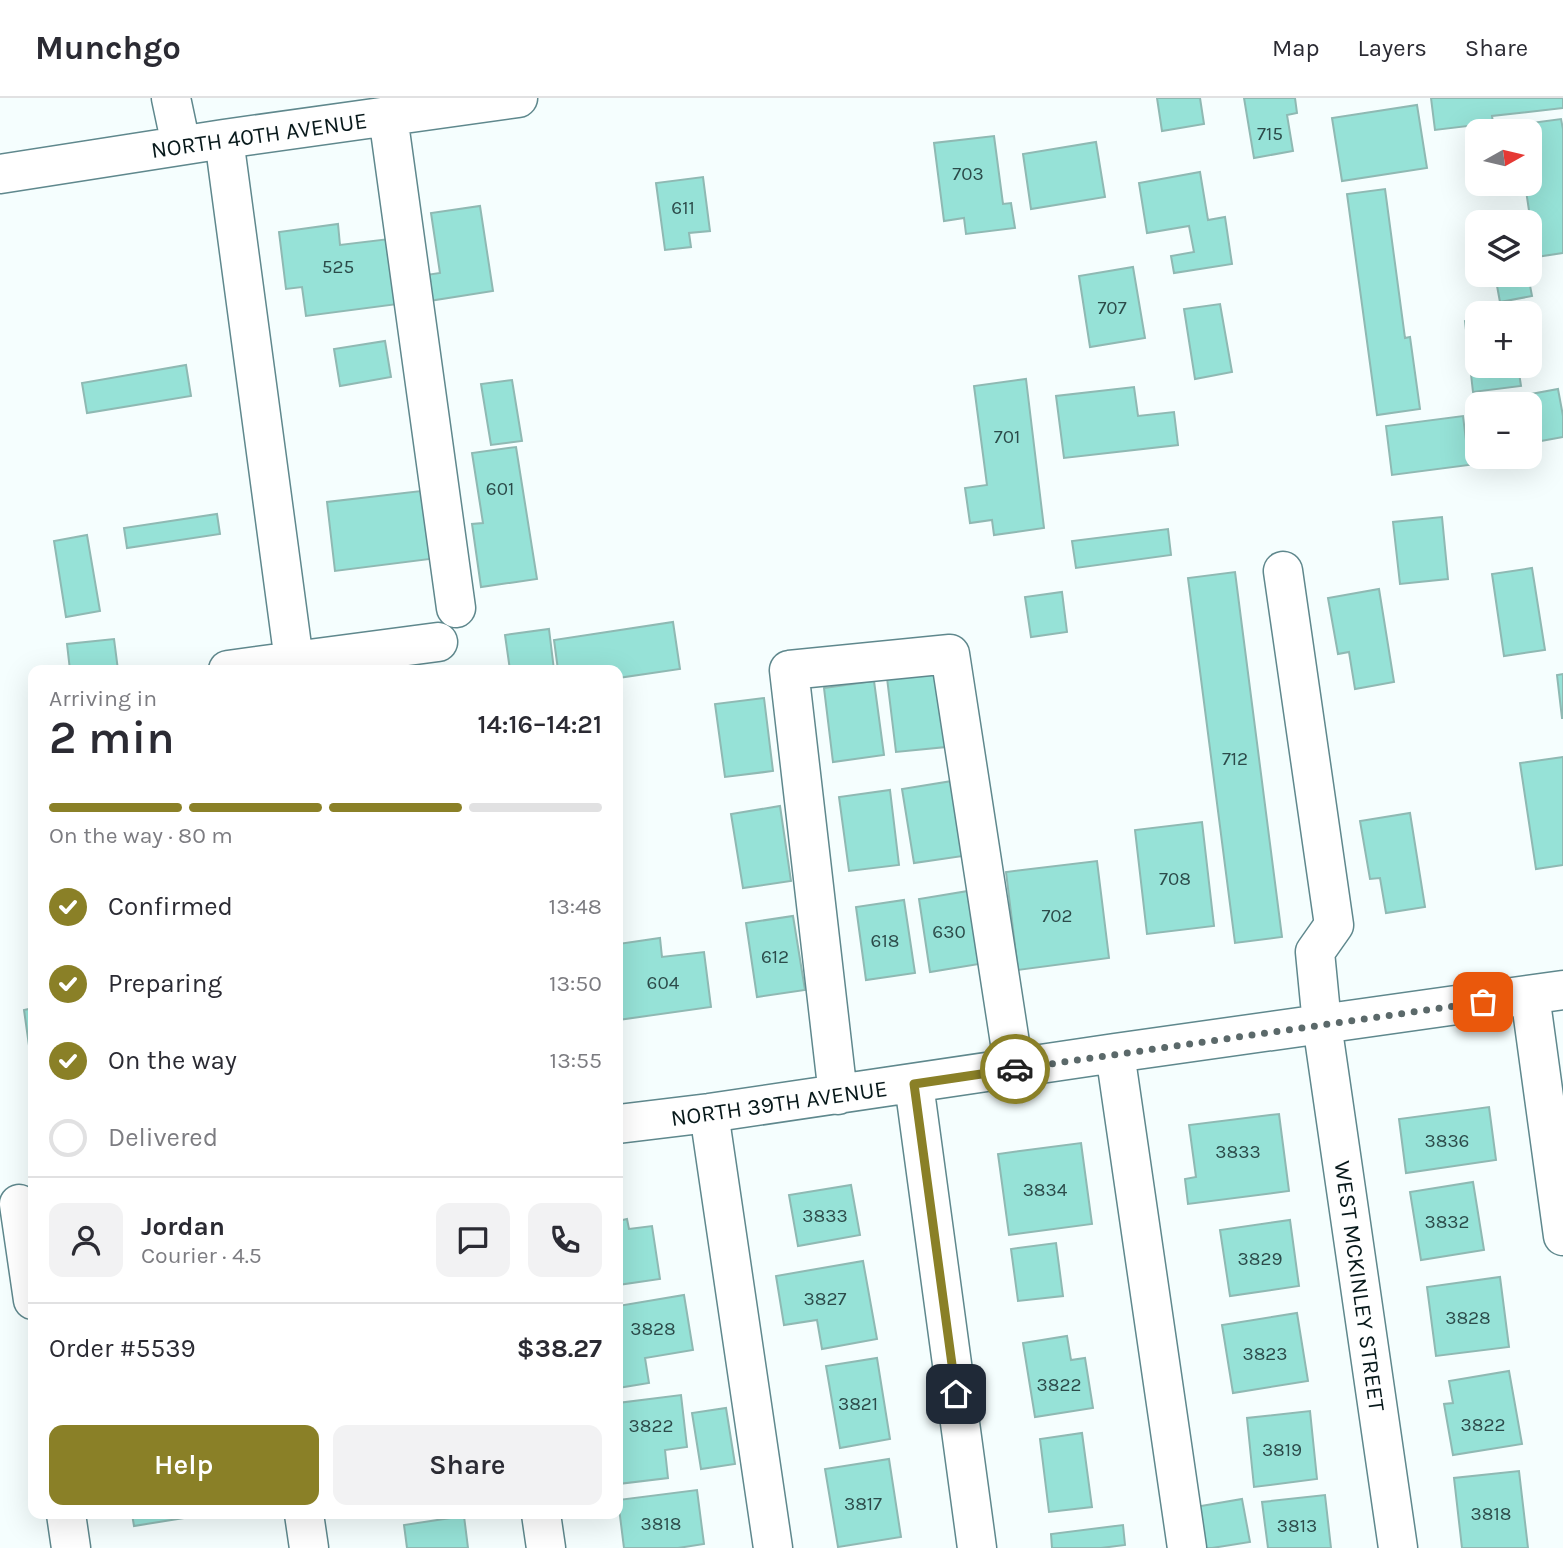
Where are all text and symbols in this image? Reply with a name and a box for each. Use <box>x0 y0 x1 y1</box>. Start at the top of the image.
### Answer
text: Munchgo <box>35 29 181 67</box>
text: Map <box>1272 34 1320 62</box>
text: Layers <box>1358 34 1427 62</box>
text: Share <box>1465 34 1528 62</box>
street label: NORTH 40TH AVENUE <box>149 107 369 164</box>
north arrow <box>1465 119 1542 196</box>
map controls <box>1465 119 1542 469</box>
house number: 715 <box>1257 123 1283 145</box>
house number: 703 <box>952 163 984 185</box>
house number: 611 <box>671 197 695 219</box>
button: layers <box>1465 210 1542 287</box>
house number: 525 <box>322 256 354 278</box>
house number: 707 <box>1097 297 1127 319</box>
button: + <box>1465 301 1542 378</box>
button: − <box>1465 392 1542 469</box>
house number: 701 <box>994 426 1020 448</box>
house number: 601 <box>486 478 514 500</box>
text: Arriving in <box>49 685 157 712</box>
text: 14:16–14:21 <box>477 709 602 740</box>
text: 2 min <box>49 711 175 765</box>
house number: 712 <box>1222 748 1248 770</box>
text: On the way · 80 m <box>49 822 233 849</box>
house number: 708 <box>1159 868 1191 890</box>
icon: check <box>49 888 87 926</box>
text: Confirmed <box>108 891 233 922</box>
text: 13:48 <box>549 893 602 920</box>
house number: 702 <box>1041 905 1073 927</box>
house number: 630 <box>932 921 966 943</box>
house number: 618 <box>871 930 899 952</box>
house number: 612 <box>761 946 789 968</box>
icon: check <box>49 965 87 1003</box>
text: Preparing <box>108 968 222 999</box>
text: 13:50 <box>549 970 602 997</box>
house number: 604 <box>647 972 680 994</box>
pin <box>1453 972 1513 1032</box>
icon: bag <box>1464 983 1502 1021</box>
courier <box>980 1034 1050 1104</box>
icon: check <box>49 1042 87 1080</box>
text: On the way <box>108 1045 237 1076</box>
text: 13:55 <box>550 1047 602 1074</box>
icon: car <box>996 1050 1034 1088</box>
street label: NORTH 39TH AVENUE <box>669 1075 889 1132</box>
text: Delivered <box>108 1122 218 1153</box>
house number: 3836 <box>1425 1130 1470 1152</box>
house number: 3833 <box>1215 1141 1261 1163</box>
street label: WEST MCKINLEY STREET <box>1329 1159 1391 1414</box>
house number: 3834 <box>1023 1179 1068 1201</box>
button: person <box>49 1203 123 1277</box>
button: chat <box>436 1203 510 1277</box>
button: phone <box>528 1203 602 1277</box>
house number: 3833 <box>802 1205 848 1227</box>
text: Jordan <box>141 1211 225 1242</box>
house number: 3832 <box>1424 1211 1470 1233</box>
text: Courier · 4.5 <box>141 1242 262 1269</box>
house number: 3829 <box>1238 1248 1282 1270</box>
house number: 3827 <box>804 1288 846 1310</box>
house number: 3828 <box>1445 1307 1491 1329</box>
house number: 3828 <box>630 1318 676 1340</box>
text: Order #5539 <box>49 1333 196 1364</box>
text: $38.27 <box>517 1333 602 1364</box>
house number: 3823 <box>1242 1343 1288 1365</box>
pin <box>926 1364 986 1424</box>
house number: 3822 <box>1037 1374 1081 1396</box>
icon: home <box>937 1375 975 1413</box>
house number: 3821 <box>838 1393 878 1415</box>
house number: 3822 <box>1461 1414 1505 1436</box>
house number: 3822 <box>629 1415 673 1437</box>
button: Help <box>49 1425 319 1505</box>
button: Share <box>333 1425 602 1505</box>
house number: 3819 <box>1262 1439 1302 1461</box>
house number: 3817 <box>844 1493 882 1515</box>
house number: 3818 <box>1471 1503 1511 1525</box>
house number: 3818 <box>641 1513 681 1535</box>
house number: 3813 <box>1277 1515 1317 1537</box>

